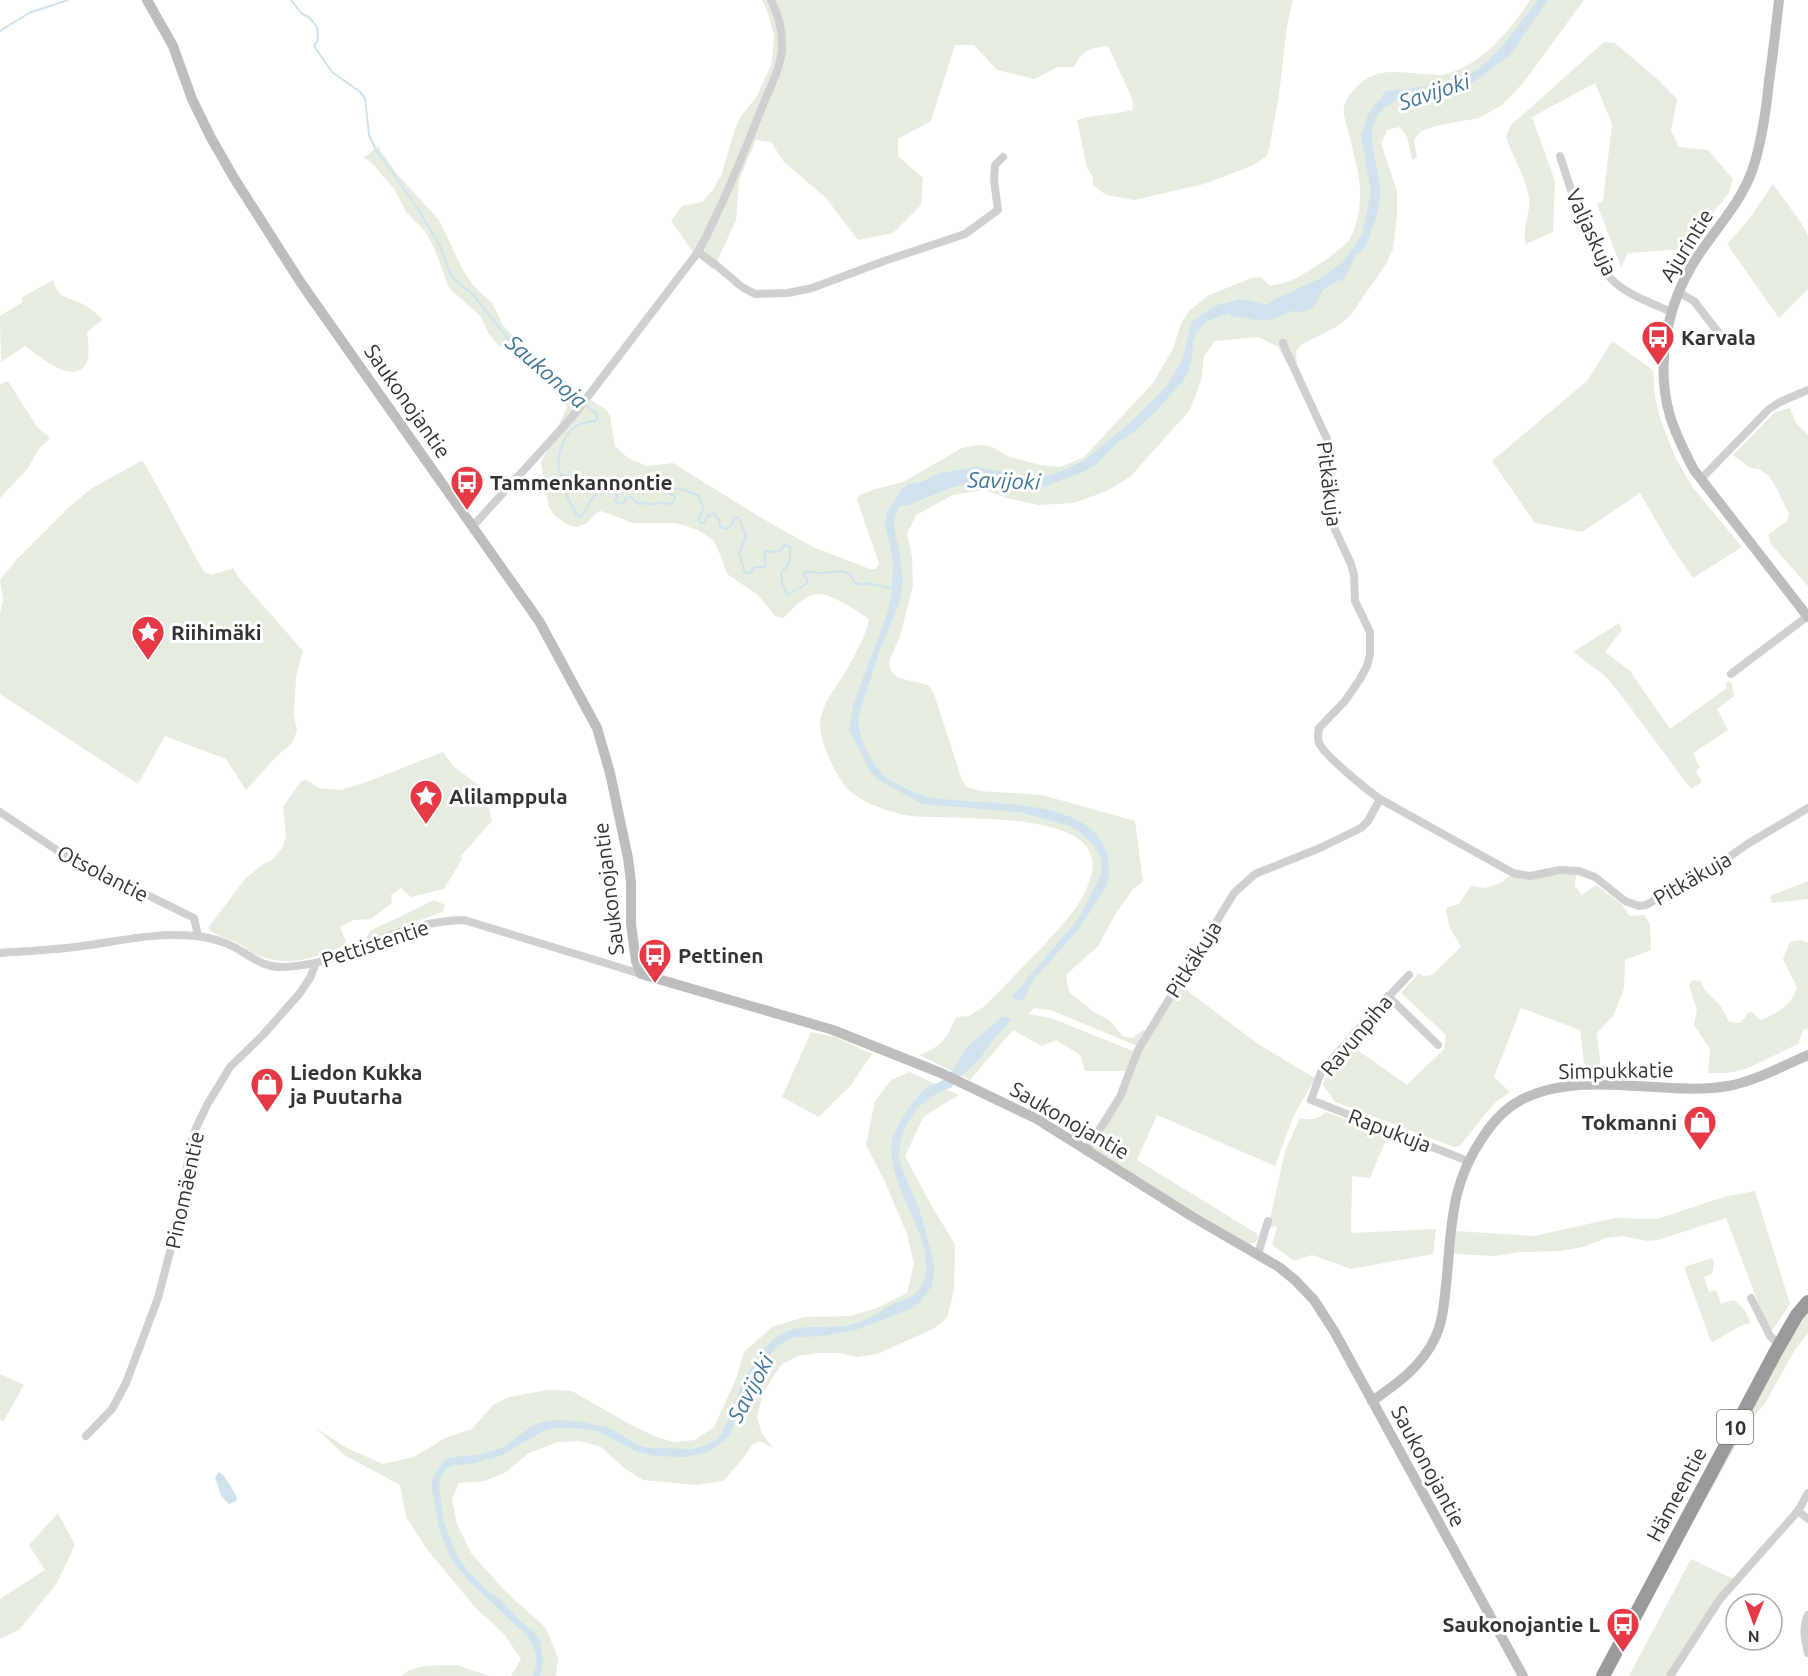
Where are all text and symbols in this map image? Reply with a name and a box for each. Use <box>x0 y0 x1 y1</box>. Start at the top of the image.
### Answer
water label: Savijoki <box>1394 67 1474 115</box>
street label: Valjaskuja <box>1562 185 1622 279</box>
street label: Ajurintie <box>1654 204 1718 286</box>
bus stop icon: Karvala <box>1640 319 1676 366</box>
place label: Karvala <box>1681 325 1756 349</box>
water label: Saukonoja <box>501 328 593 413</box>
street label: Saukonojantie <box>360 339 456 463</box>
street label: Pitkäkuja <box>1313 440 1347 528</box>
bus stop icon: Tammenkannontie <box>449 464 485 511</box>
water label: Savijoki <box>966 466 1042 494</box>
place label: Tammenkannontie <box>490 470 673 494</box>
place icon: Riihimäki <box>130 614 166 661</box>
place label: Riihimäki <box>171 620 262 644</box>
place icon: Alilamppula <box>408 778 444 825</box>
place label: Alilamppula <box>449 784 568 808</box>
street label: Saukonojantie <box>588 821 628 957</box>
street label: Otsolantie <box>53 840 153 906</box>
street label: Pitkäkuja <box>1649 846 1735 910</box>
street label: Pettistentie <box>318 914 432 972</box>
street label: Pitkäkuja <box>1160 916 1226 1002</box>
bus stop icon: Pettinen <box>637 937 673 984</box>
place label: Pettinen <box>678 943 764 967</box>
street label: Ravunpiha <box>1315 990 1397 1080</box>
street label: Simpukkatie <box>1558 1057 1674 1083</box>
place label: Liedon Kukka ja Puutarha <box>288 1060 422 1108</box>
shop icon: Liedon Kukka ja Puutarha <box>249 1066 285 1113</box>
street label: Saukonojantie <box>1006 1076 1134 1164</box>
street label: Rapukuja <box>1345 1103 1435 1157</box>
shop icon: Tokmanni <box>1682 1104 1718 1151</box>
place label: Tokmanni <box>1581 1110 1677 1134</box>
street label: Pinomäentie <box>160 1129 208 1251</box>
water label: Savijoki <box>721 1349 779 1427</box>
street label: Saukonojantie <box>1387 1401 1471 1531</box>
road number: 10 <box>1717 1410 1753 1444</box>
street label: Hämeentie <box>1641 1443 1711 1545</box>
north arrow <box>1724 1592 1784 1652</box>
bus stop icon: Saukonojantie L <box>1605 1606 1641 1653</box>
place label: Saukonojantie L <box>1442 1612 1600 1636</box>
text: N <box>1748 1628 1760 1646</box>

